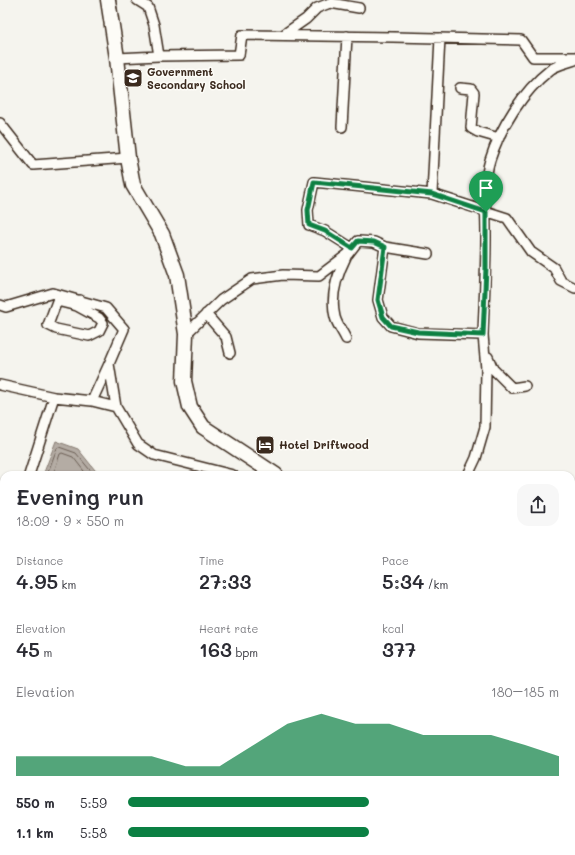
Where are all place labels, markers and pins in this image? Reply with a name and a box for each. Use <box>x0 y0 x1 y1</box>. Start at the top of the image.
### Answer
place label: Government Secondary School <box>147 64 246 92</box>
school or university icon: Government Secondary School <box>122 67 144 89</box>
pin <box>469 171 503 212</box>
hotel icon: Hotel Driftwood <box>254 434 276 456</box>
place label: Hotel Driftwood <box>279 437 369 452</box>

